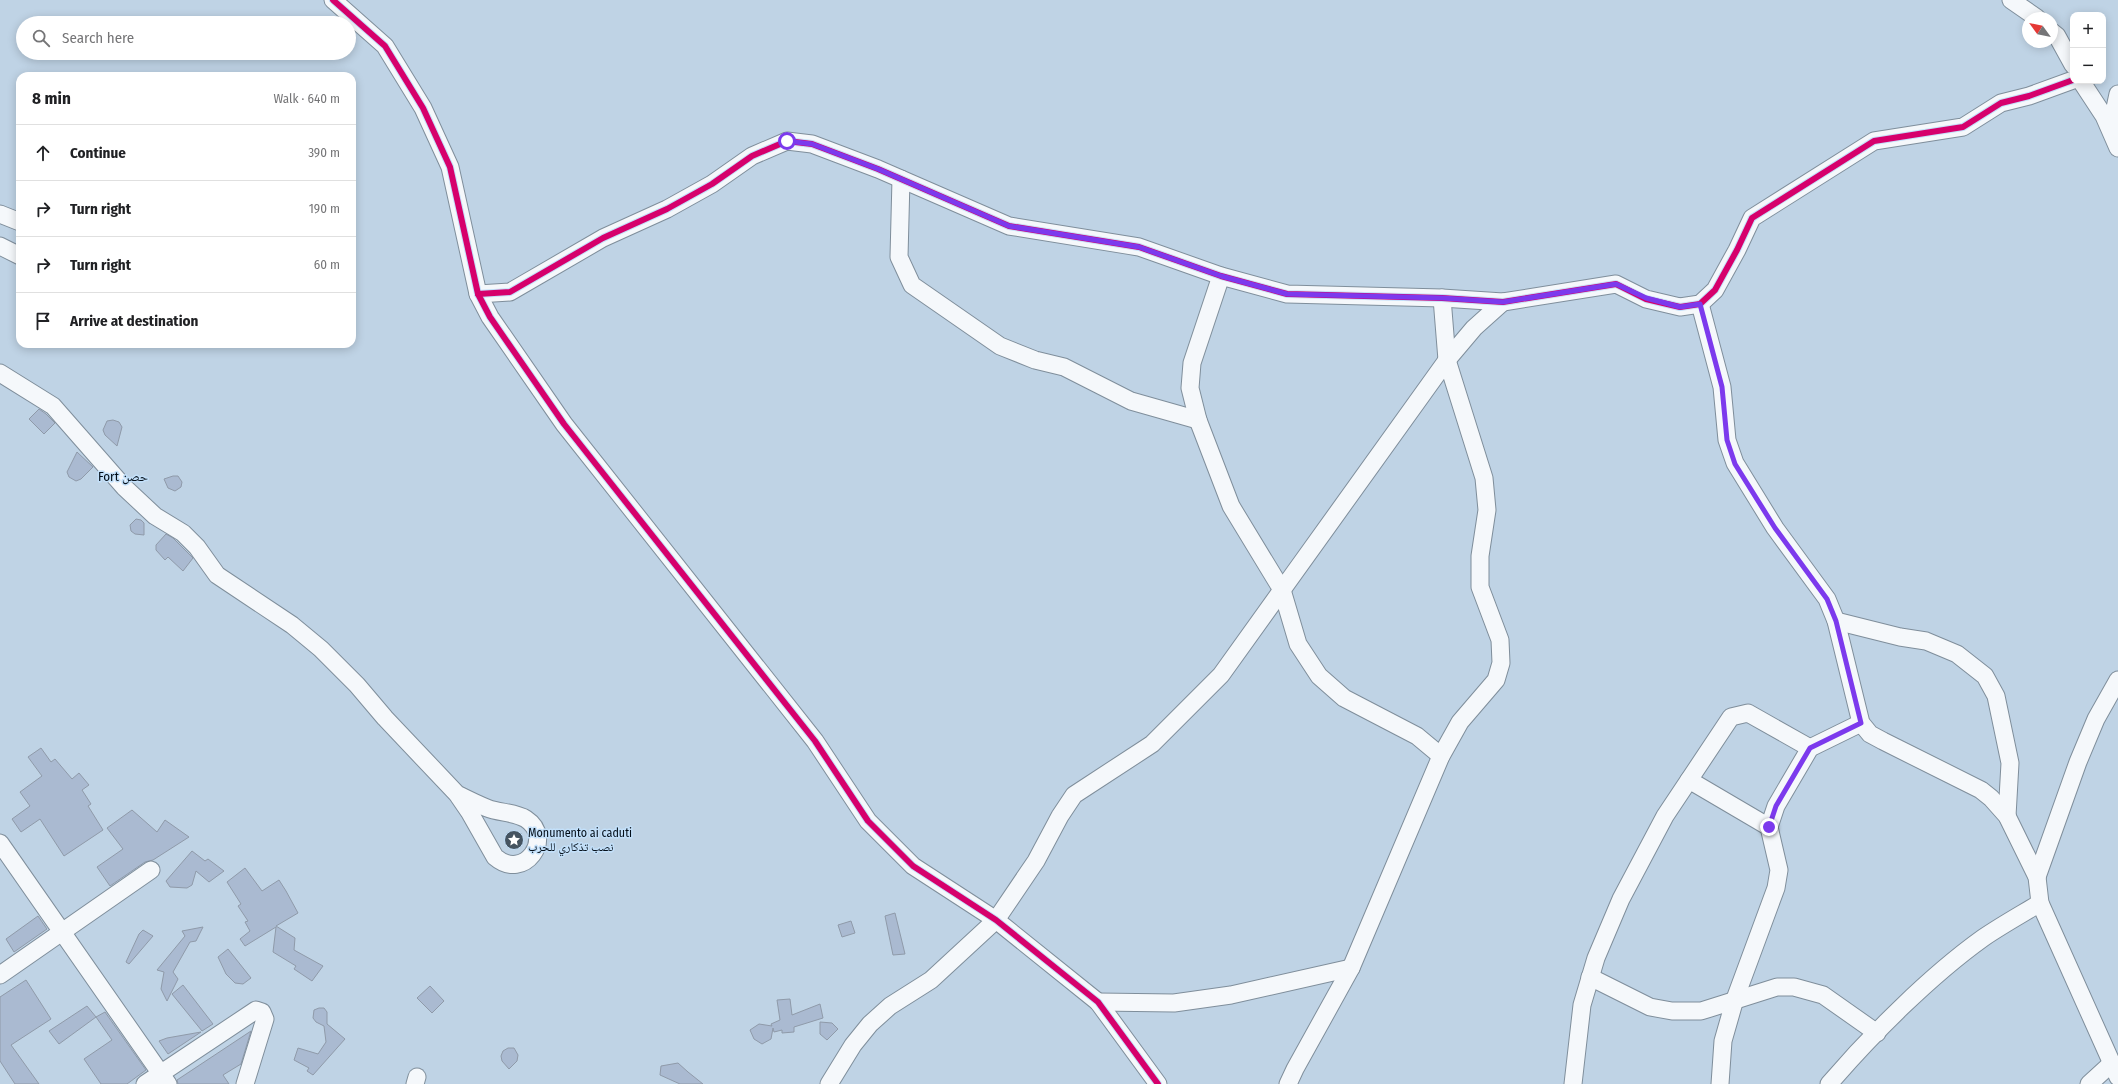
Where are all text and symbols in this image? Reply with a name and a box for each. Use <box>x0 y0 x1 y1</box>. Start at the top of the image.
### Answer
north arrow <box>2022 12 2058 48</box>
map controls <box>2070 12 2106 84</box>
button: + <box>2070 12 2106 48</box>
search box <box>16 16 356 60</box>
icon: search <box>30 27 52 49</box>
text: Search here <box>62 29 134 47</box>
button: − <box>2070 48 2106 84</box>
text: 8 min <box>32 88 71 109</box>
text: Walk · 640 m <box>273 91 340 106</box>
route start <box>778 132 796 150</box>
icon: ahead <box>32 142 54 164</box>
text: Continue <box>70 144 126 162</box>
text: 390 m <box>308 145 340 160</box>
icon: right <box>32 198 54 220</box>
text: Turn right <box>70 200 131 218</box>
text: 190 m <box>309 201 340 216</box>
icon: right <box>32 254 54 276</box>
text: Turn right <box>70 256 131 274</box>
text: 60 m <box>314 257 340 272</box>
icon: arrive <box>32 310 54 332</box>
text: Arrive at destination <box>70 312 198 330</box>
district label: Fort حصن <box>98 469 148 485</box>
route end <box>1760 818 1778 836</box>
place label: Monumento ai caduti نصب تذكاري للحرب <box>528 826 632 857</box>
place icon: Monumento ai caduti نصب تذكاري للحرب <box>503 829 525 851</box>

